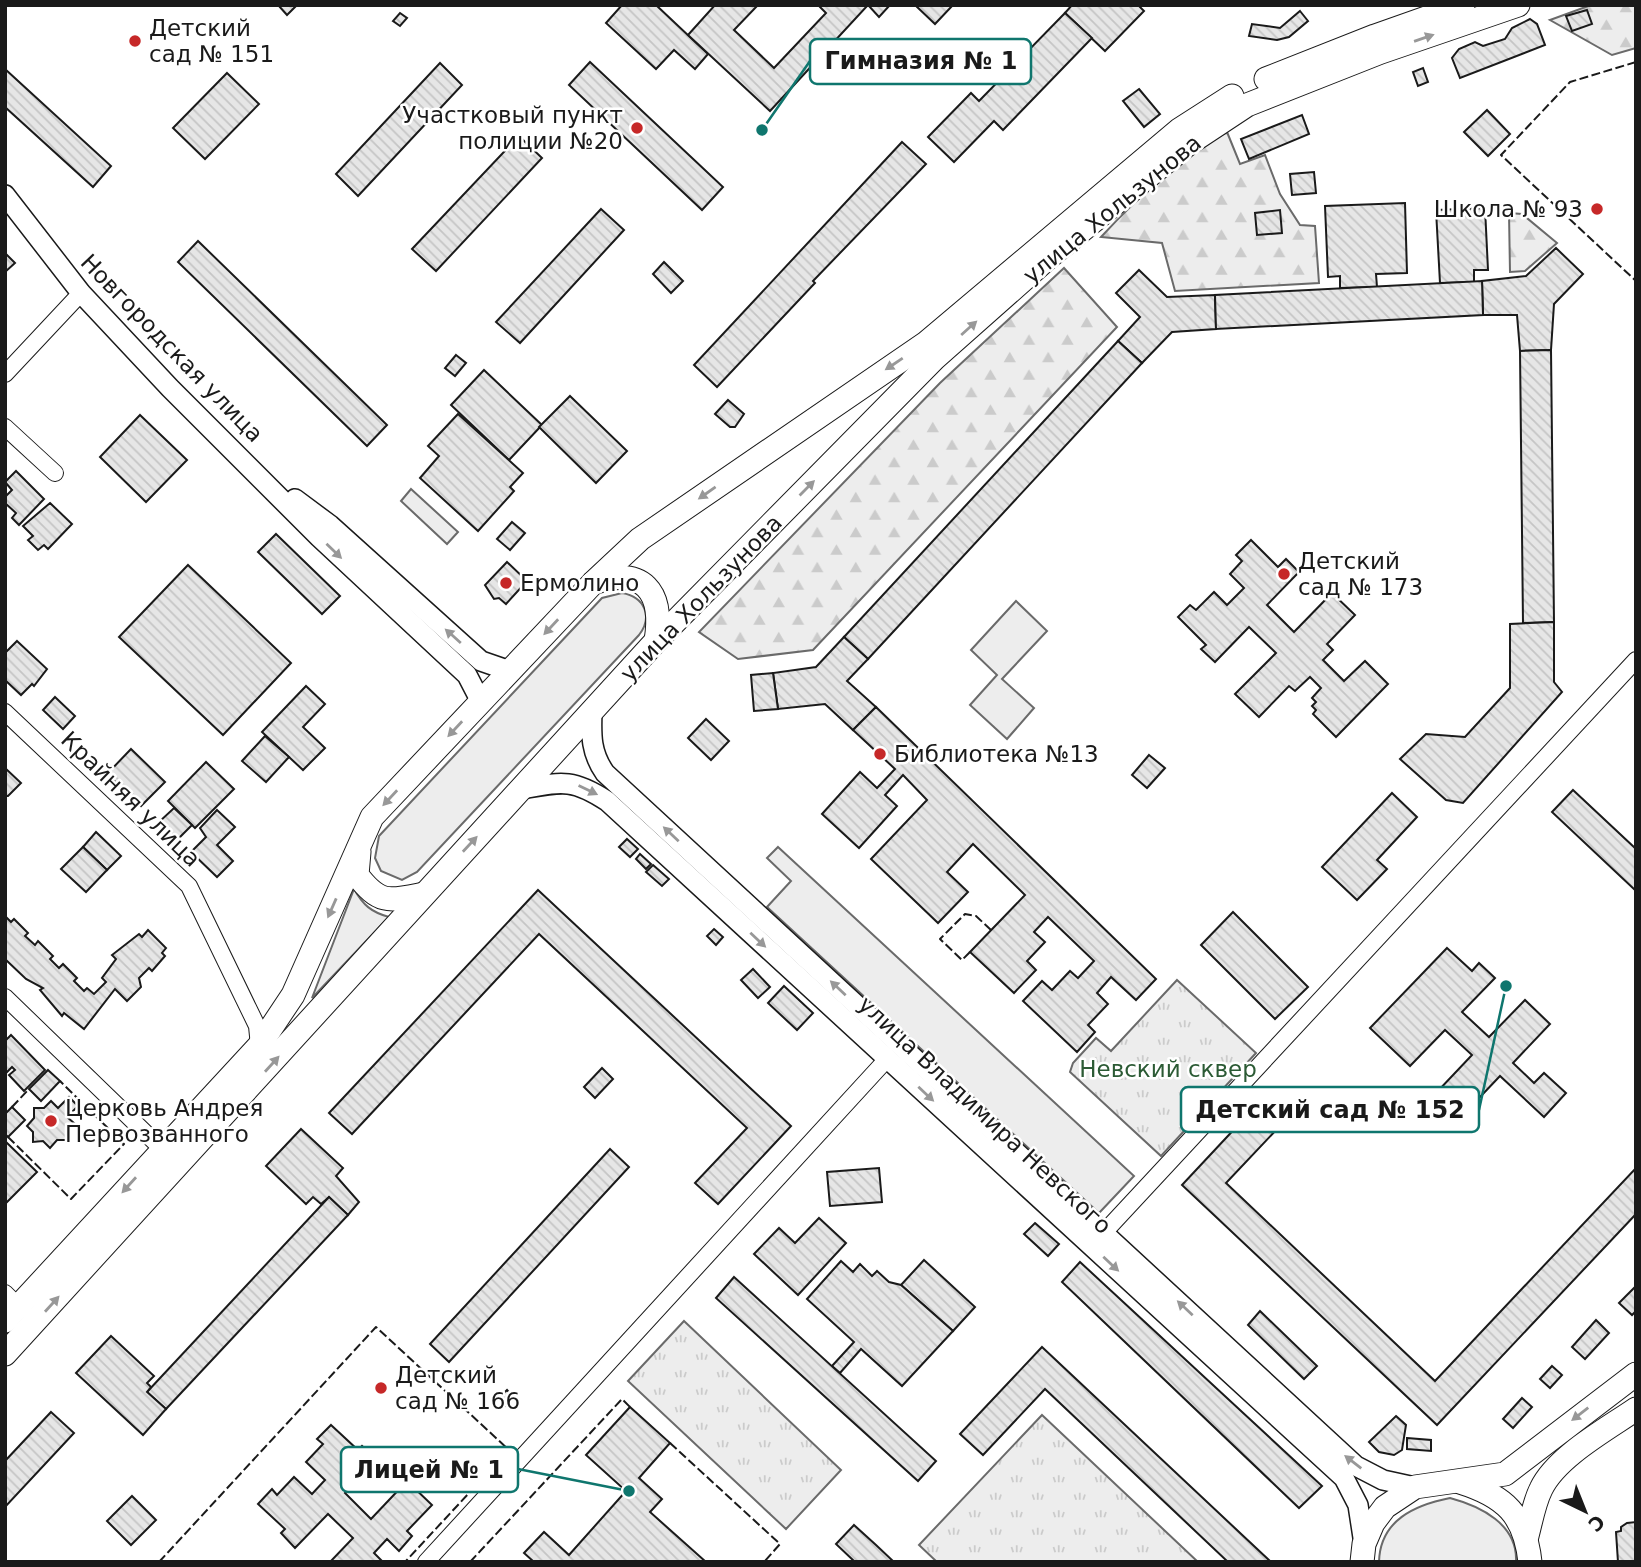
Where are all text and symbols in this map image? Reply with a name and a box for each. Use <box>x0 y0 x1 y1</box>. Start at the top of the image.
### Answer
place label: Детский сад № 151 <box>149 15 274 67</box>
one-way arrow <box>1413 32 1434 43</box>
marker: Детский сад № 151 <box>127 33 143 49</box>
callout: Гимназия № 1 <box>810 39 1031 84</box>
text: Гимназия № 1 <box>825 47 1017 75</box>
place label: Участковый пункт полиции №20 <box>402 102 623 154</box>
marker: Участковый пункт полиции №20 <box>629 120 645 136</box>
street label: улица Хользунова <box>1018 129 1206 289</box>
place label: Школа № 93 <box>1434 196 1583 222</box>
marker: Школа № 93 <box>1589 201 1605 217</box>
street label: Новгородская улица <box>76 249 268 447</box>
one-way arrow <box>960 320 978 336</box>
one-way arrow <box>885 357 903 371</box>
one-way arrow <box>799 479 816 496</box>
one-way arrow <box>698 486 716 500</box>
street label: улица Хользунова <box>615 509 787 687</box>
one-way arrow <box>325 543 342 559</box>
place label: Детский сад № 173 <box>1298 548 1423 600</box>
marker: Детский сад № 173 <box>1276 566 1292 582</box>
place label: Ермолино <box>520 570 639 596</box>
marker: Ермолино <box>498 575 514 591</box>
one-way arrow <box>544 618 560 635</box>
one-way arrow <box>444 628 462 644</box>
one-way arrow <box>448 720 464 737</box>
street label: Крайняя улица <box>56 726 206 872</box>
place label: Библиотека №13 <box>894 741 1099 767</box>
marker: Библиотека №13 <box>872 746 888 762</box>
one-way arrow <box>578 785 598 796</box>
one-way arrow <box>383 789 399 806</box>
one-way arrow <box>662 826 680 842</box>
one-way arrow <box>462 836 478 853</box>
one-way arrow <box>326 897 337 918</box>
one-way arrow <box>749 932 767 948</box>
one-way arrow <box>829 980 847 996</box>
street label: улица Владимира Невского <box>853 991 1117 1239</box>
one-way arrow <box>264 1055 280 1073</box>
park label: Невский сквер <box>1079 1056 1257 1082</box>
one-way arrow <box>917 1086 935 1102</box>
callout: Детский сад № 152 <box>1181 1087 1479 1132</box>
place label: Церковь Андрея Первозванного <box>65 1095 263 1147</box>
text: Детский сад № 152 <box>1195 1096 1465 1124</box>
marker: Церковь Андрея Первозванного <box>43 1113 59 1129</box>
one-way arrow <box>122 1176 138 1193</box>
one-way arrow <box>1102 1256 1119 1272</box>
one-way arrow <box>43 1296 59 1313</box>
one-way arrow <box>1177 1301 1194 1317</box>
place label: Детский сад № 166 <box>395 1362 520 1414</box>
marker: Детский сад № 166 <box>373 1380 389 1396</box>
one-way arrow <box>1572 1406 1590 1421</box>
callout: Лицей № 1 <box>341 1447 518 1492</box>
one-way arrow <box>1345 1454 1363 1469</box>
text: Лицей № 1 <box>354 1456 504 1484</box>
north arrow <box>1550 1476 1620 1546</box>
text: С <box>1584 1511 1609 1536</box>

